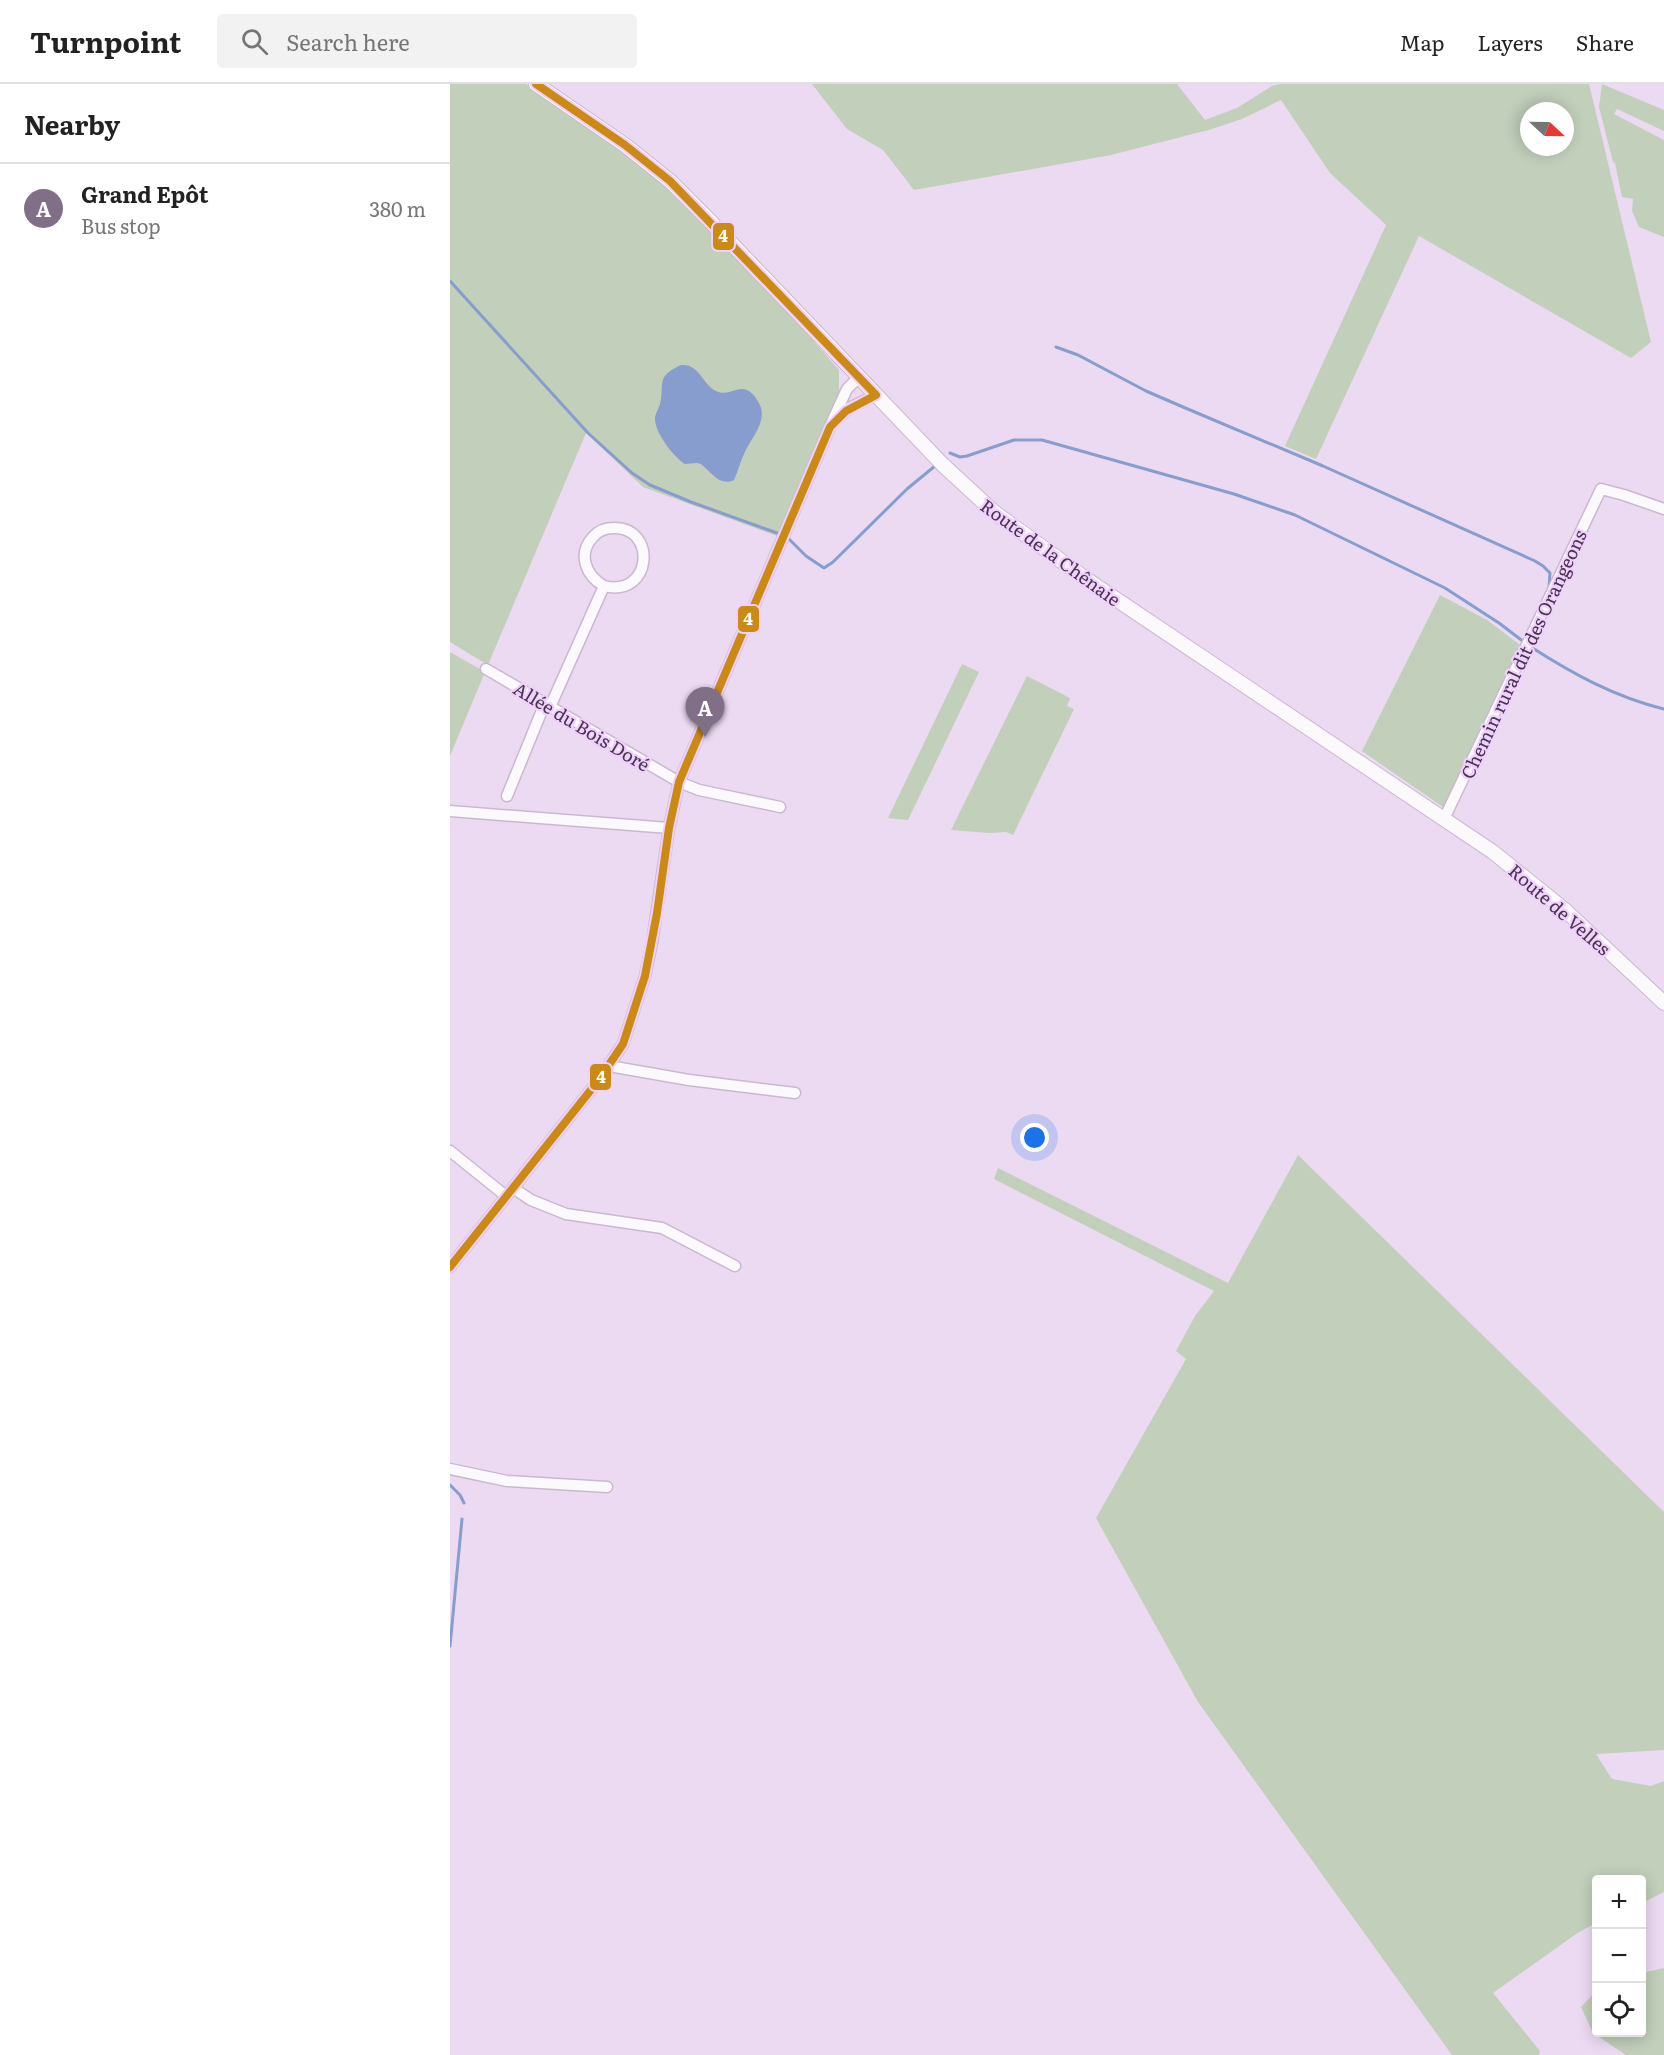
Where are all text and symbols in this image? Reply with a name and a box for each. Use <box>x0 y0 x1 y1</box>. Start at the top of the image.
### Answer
search box <box>217 14 637 68</box>
text: Turnpoint <box>30 20 181 62</box>
icon: search <box>238 25 271 58</box>
text: Search here <box>286 25 410 58</box>
text: Map <box>1400 26 1445 57</box>
text: Layers <box>1478 26 1543 57</box>
text: Share <box>1576 26 1634 57</box>
north arrow <box>1520 102 1574 156</box>
text: Nearby <box>24 104 120 143</box>
text: Grand Epôt <box>81 177 208 210</box>
text: A <box>36 193 51 223</box>
text: 380 m <box>369 193 426 223</box>
text: Bus stop <box>81 210 161 240</box>
line badge: 4 <box>712 222 735 251</box>
text: 4 <box>718 223 728 247</box>
street label: Route de la Chênaie <box>975 492 1127 612</box>
street label: Chemin rural dit des Orangeons <box>1453 525 1593 783</box>
line badge: 4 <box>737 605 760 633</box>
text: 4 <box>743 606 753 630</box>
street label: Allée du Bois Doré <box>509 674 655 778</box>
pin: A <box>686 688 724 737</box>
street label: Route de Velles <box>1503 857 1617 961</box>
line badge: 4 <box>589 1063 612 1091</box>
text: 4 <box>596 1064 606 1088</box>
your location <box>1020 1123 1049 1152</box>
map controls <box>1592 1875 1646 2037</box>
button: + <box>1592 1875 1646 1929</box>
button: − <box>1592 1929 1646 1983</box>
button: locate <box>1592 1983 1646 2037</box>

